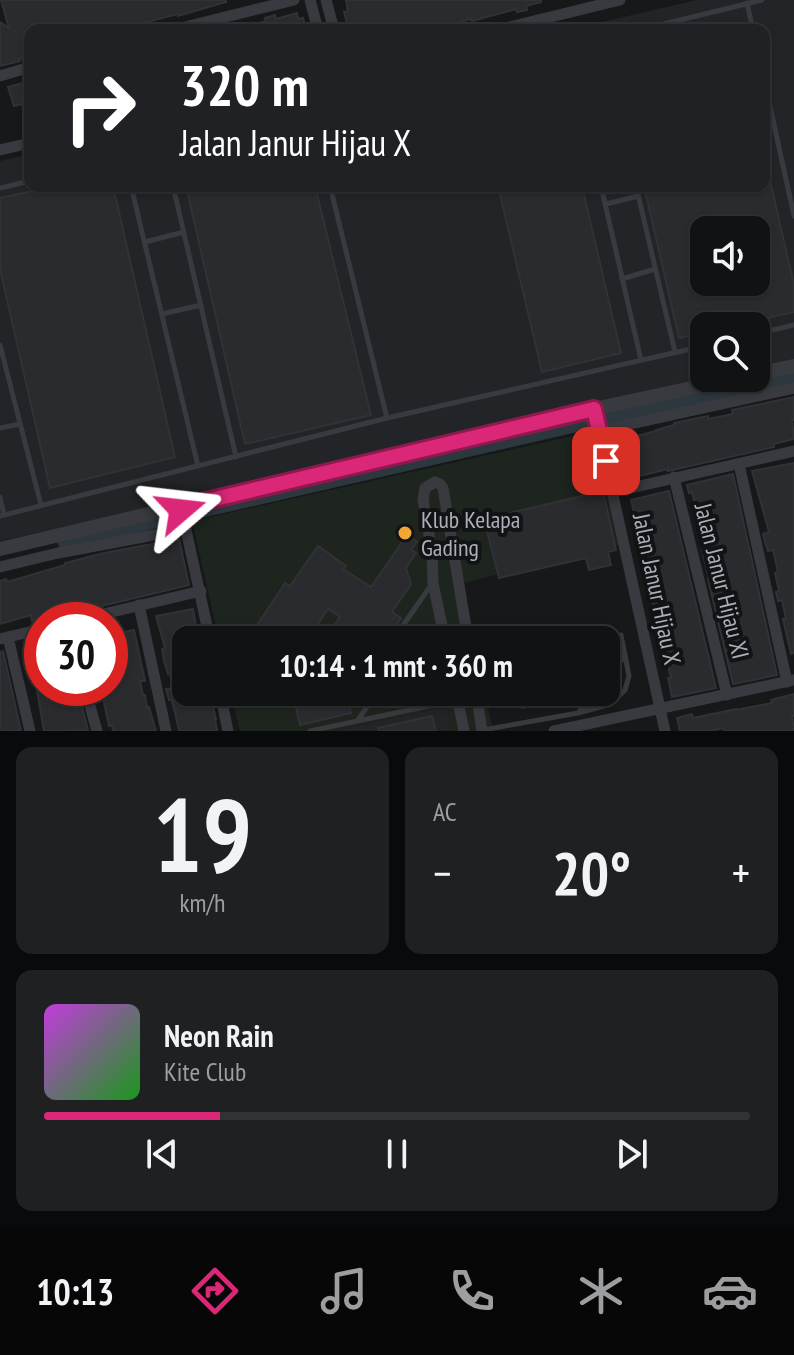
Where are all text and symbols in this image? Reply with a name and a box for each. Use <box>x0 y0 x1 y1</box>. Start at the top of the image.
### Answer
text: 320 m <box>180 49 309 121</box>
icon: right <box>48 56 152 160</box>
text: Jalan Janur Hijau X <box>180 119 411 166</box>
map controls <box>690 216 770 392</box>
button: sound <box>690 216 770 296</box>
button: search <box>690 312 770 392</box>
pin <box>572 427 640 495</box>
icon: arrive <box>584 439 628 483</box>
position arrow <box>139 468 223 552</box>
street label: Jalan Janur Hijau XI <box>687 499 756 662</box>
place label: Klub Kelapa Gading <box>421 504 520 563</box>
street label: Jalan Janur Hijau X <box>626 509 688 668</box>
marker: Klub Kelapa Gading <box>396 524 414 542</box>
speed limit sign: 30 <box>24 602 128 706</box>
text: 10:14 · 1 mnt · 360 m <box>279 646 513 685</box>
text: 19 <box>153 766 252 901</box>
text: AC <box>433 795 457 828</box>
text: 20° <box>552 834 631 912</box>
text: − <box>433 844 451 901</box>
text: + <box>732 844 750 901</box>
text: km/h <box>179 886 226 919</box>
text: Neon Rain <box>164 1016 274 1055</box>
text: Kite Club <box>164 1055 246 1088</box>
icon: previous <box>140 1132 184 1176</box>
icon: pause <box>375 1132 419 1176</box>
icon: next <box>610 1132 654 1176</box>
icon: directions <box>187 1263 243 1319</box>
icon: music <box>316 1263 372 1319</box>
icon: phone <box>444 1263 500 1319</box>
icon: climate <box>573 1263 629 1319</box>
icon: car <box>702 1263 758 1319</box>
text: 10:13 <box>36 1268 114 1315</box>

